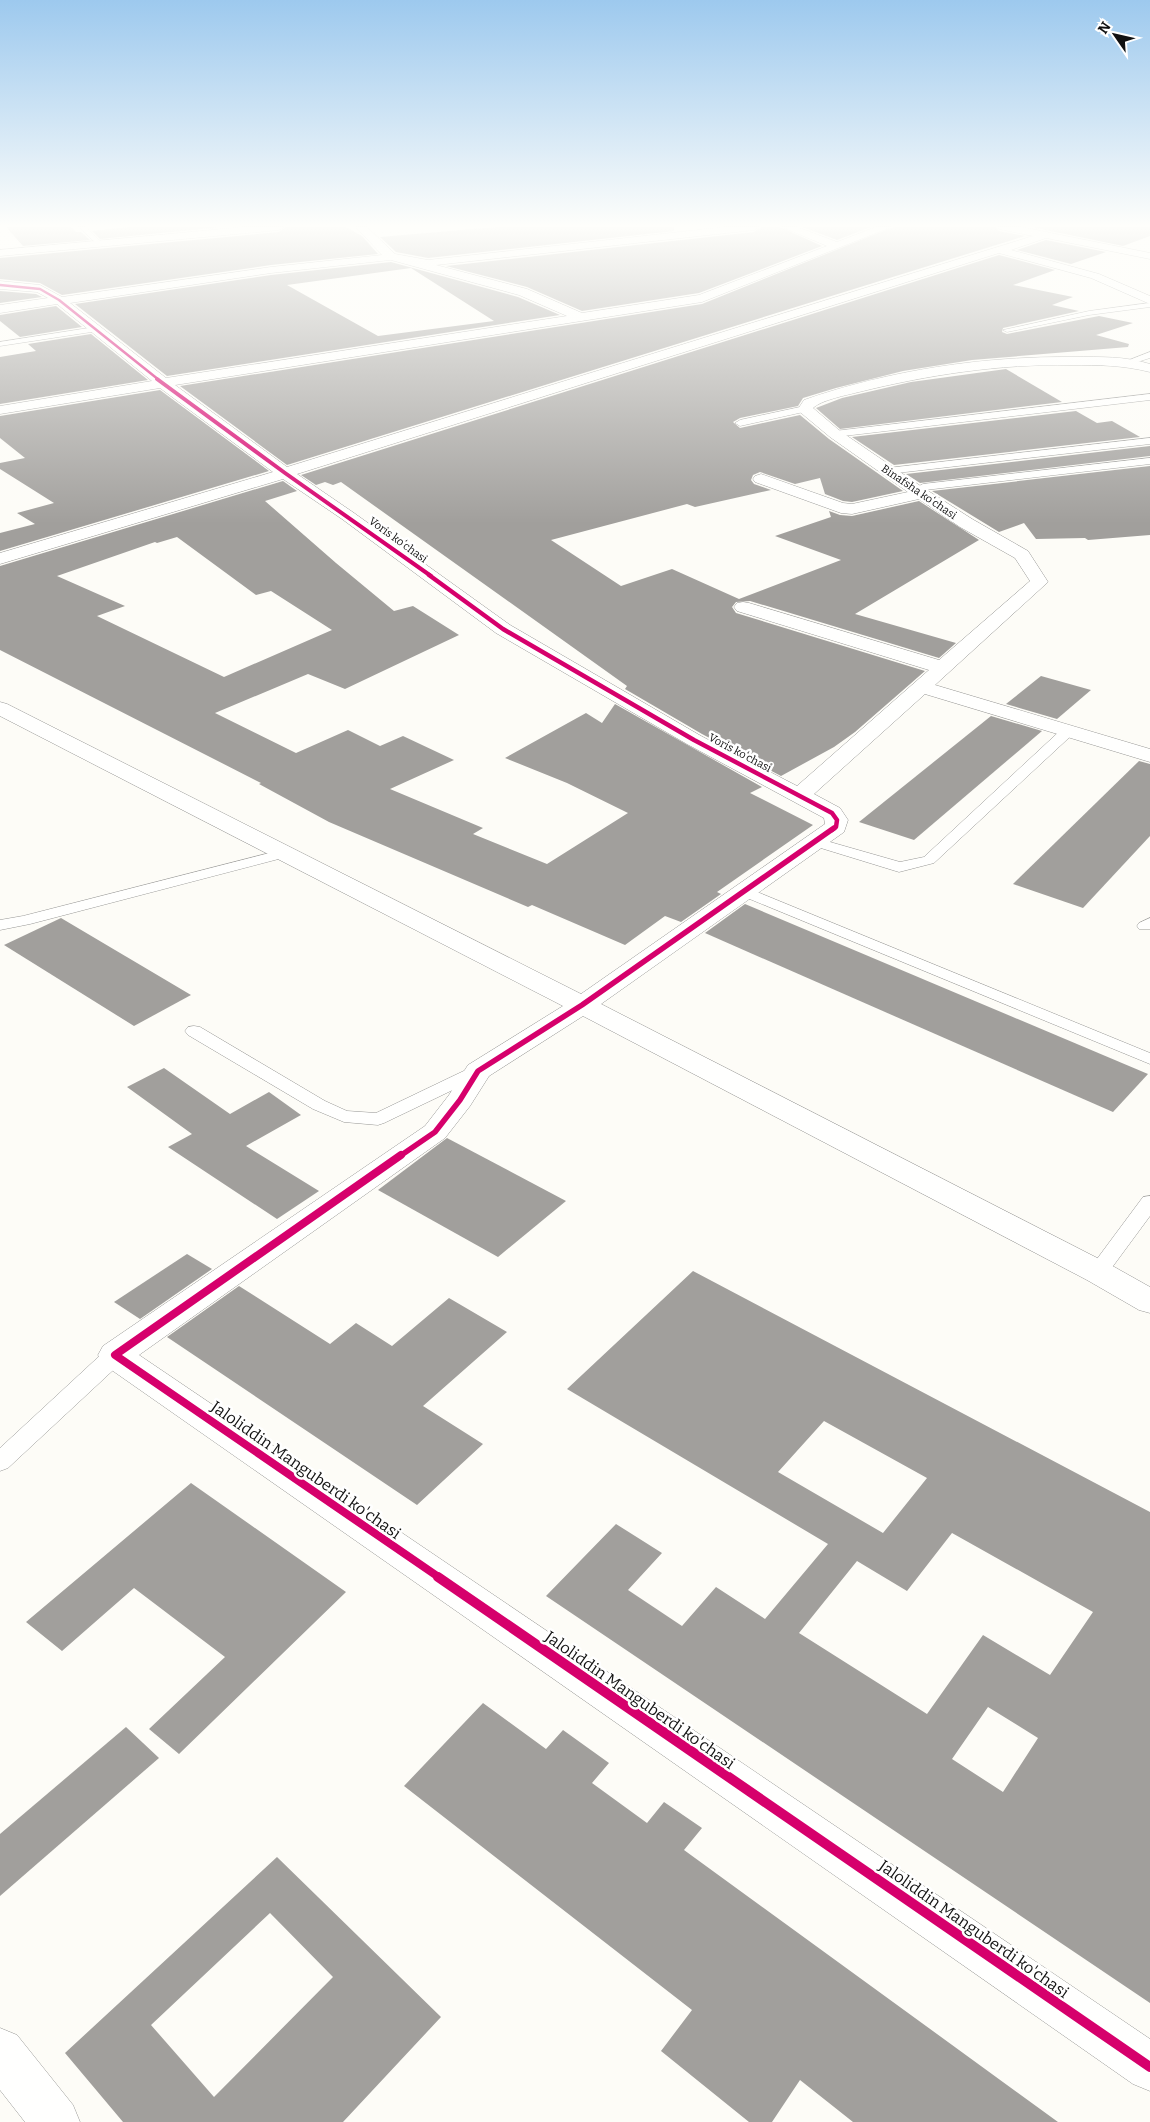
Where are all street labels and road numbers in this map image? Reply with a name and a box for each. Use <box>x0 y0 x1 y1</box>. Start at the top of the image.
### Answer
street label: Binafsha koʻchasi <box>879 462 960 522</box>
street label: Voris koʻchasi <box>366 514 430 566</box>
street label: Voris koʻchasi <box>706 731 774 775</box>
street label: Jaloliddin Manguberdi ko'chasi <box>207 1396 405 1543</box>
street label: Jaloliddin Manguberdi ko'chasi <box>541 1626 739 1773</box>
street label: Jaloliddin Manguberdi ko'chasi <box>875 1855 1073 2002</box>

